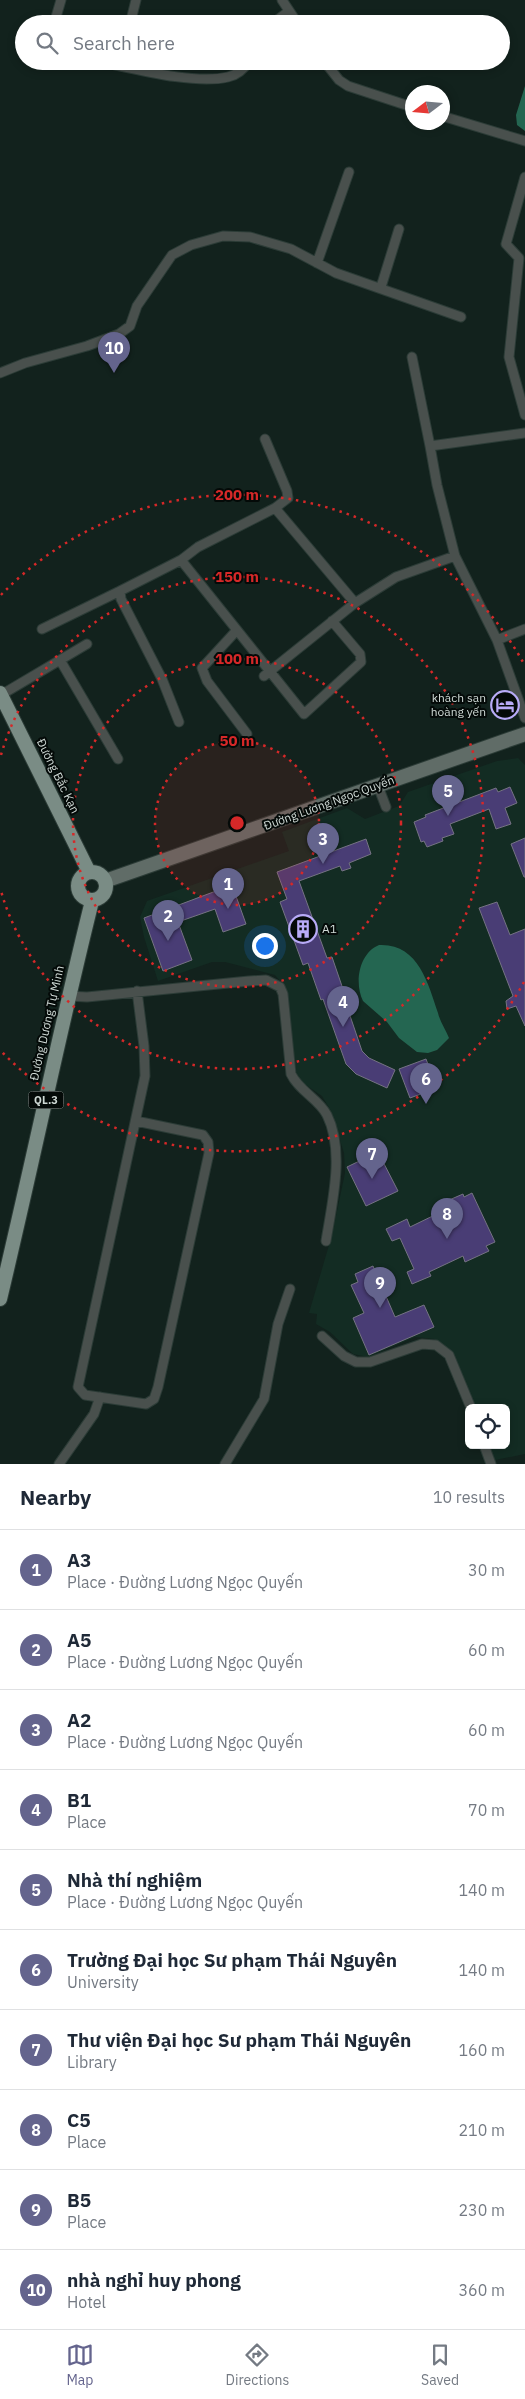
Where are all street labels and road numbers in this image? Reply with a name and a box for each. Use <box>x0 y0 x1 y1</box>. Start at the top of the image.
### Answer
street label: Đường Bắc Kạn <box>34 736 83 816</box>
street label: Đường Lương Ngọc Quyến <box>261 772 396 833</box>
street label: Đường Dương Tự Minh <box>26 964 67 1082</box>
road number: QL.3 <box>28 1092 64 1108</box>

